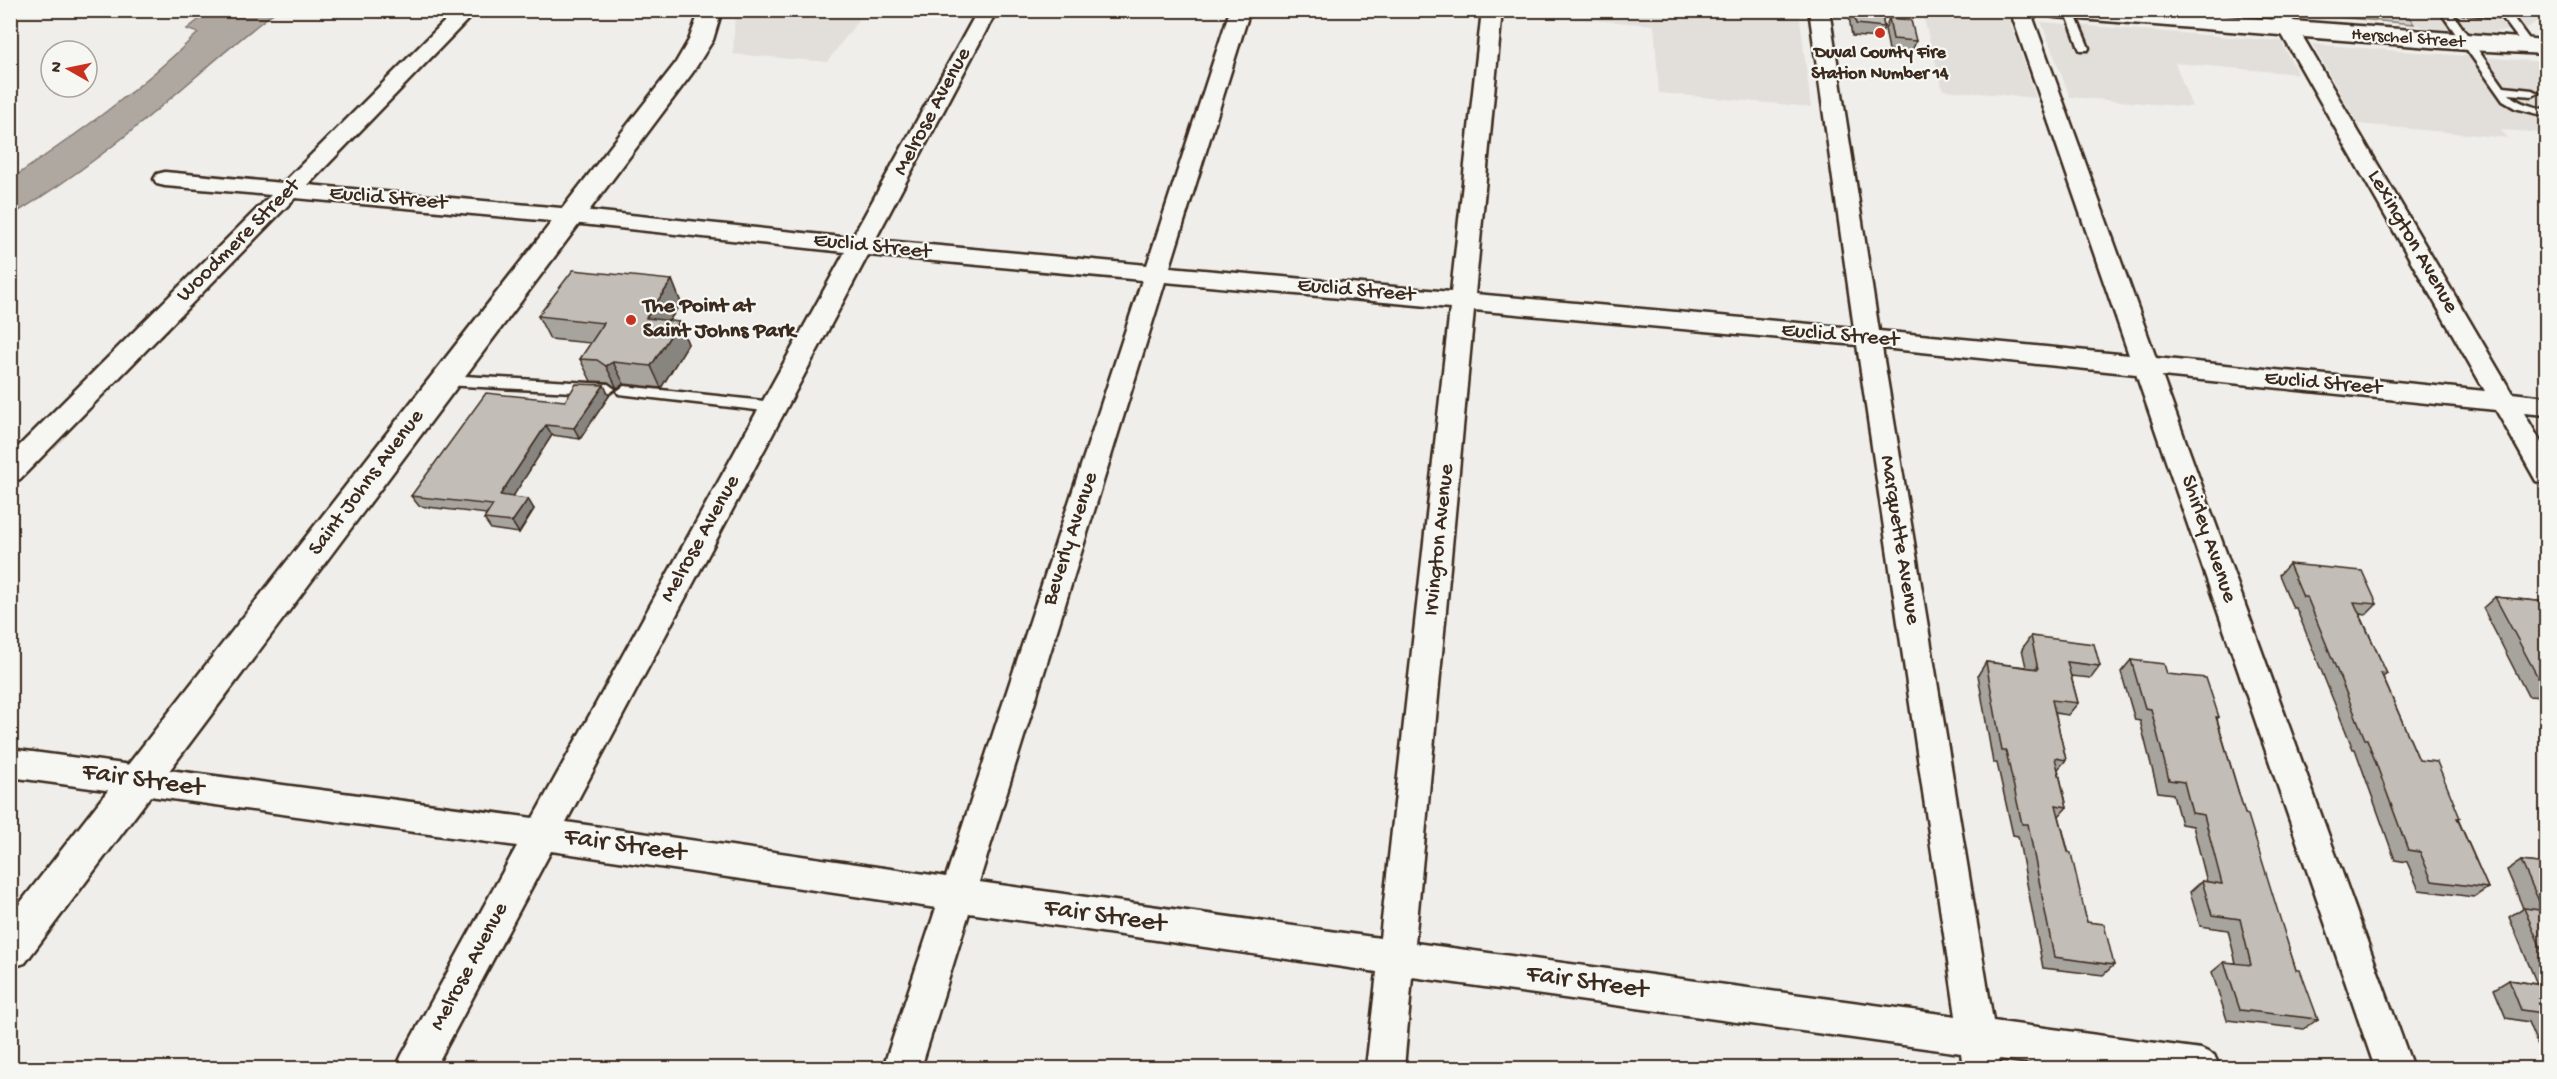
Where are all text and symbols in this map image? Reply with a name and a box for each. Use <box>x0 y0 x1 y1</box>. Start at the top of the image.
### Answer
street label: Herschel Street <box>2350 25 2467 54</box>
marker: Duval County Fire Station Number 14 <box>1873 26 1887 40</box>
north arrow <box>39 39 99 99</box>
street label: Melrose Avenue <box>888 43 978 181</box>
place label: Duval County Fire Station Number 14 <box>1811 43 1949 85</box>
text: N <box>47 60 68 74</box>
street label: Lexington Avenue <box>2361 166 2464 319</box>
street label: Woodmere Street <box>172 172 308 308</box>
street label: Euclid Street <box>328 181 450 217</box>
street label: Euclid Street <box>812 228 934 266</box>
street label: Euclid Street <box>1296 273 1418 309</box>
place label: The Point at Saint Johns Park <box>641 294 798 345</box>
marker: The Point at Saint Johns Park <box>624 313 638 327</box>
street label: Euclid Street <box>1780 318 1902 354</box>
street label: Euclid Street <box>2263 366 2385 402</box>
street label: Saint Johns Avenue <box>303 404 431 561</box>
street label: Marquette Avenue <box>1873 454 1925 627</box>
street label: Irvington Avenue <box>1419 462 1461 617</box>
street label: Beverly Avenue <box>1037 469 1105 610</box>
street label: Melrose Avenue <box>655 470 747 607</box>
street label: Shirley Avenue <box>2174 472 2242 607</box>
street label: Fair Street <box>79 756 208 806</box>
street label: Fair Street <box>561 821 690 871</box>
street label: Fair Street <box>1041 892 1170 942</box>
street label: Melrose Avenue <box>425 898 515 1036</box>
street label: Fair Street <box>1523 958 1652 1008</box>

